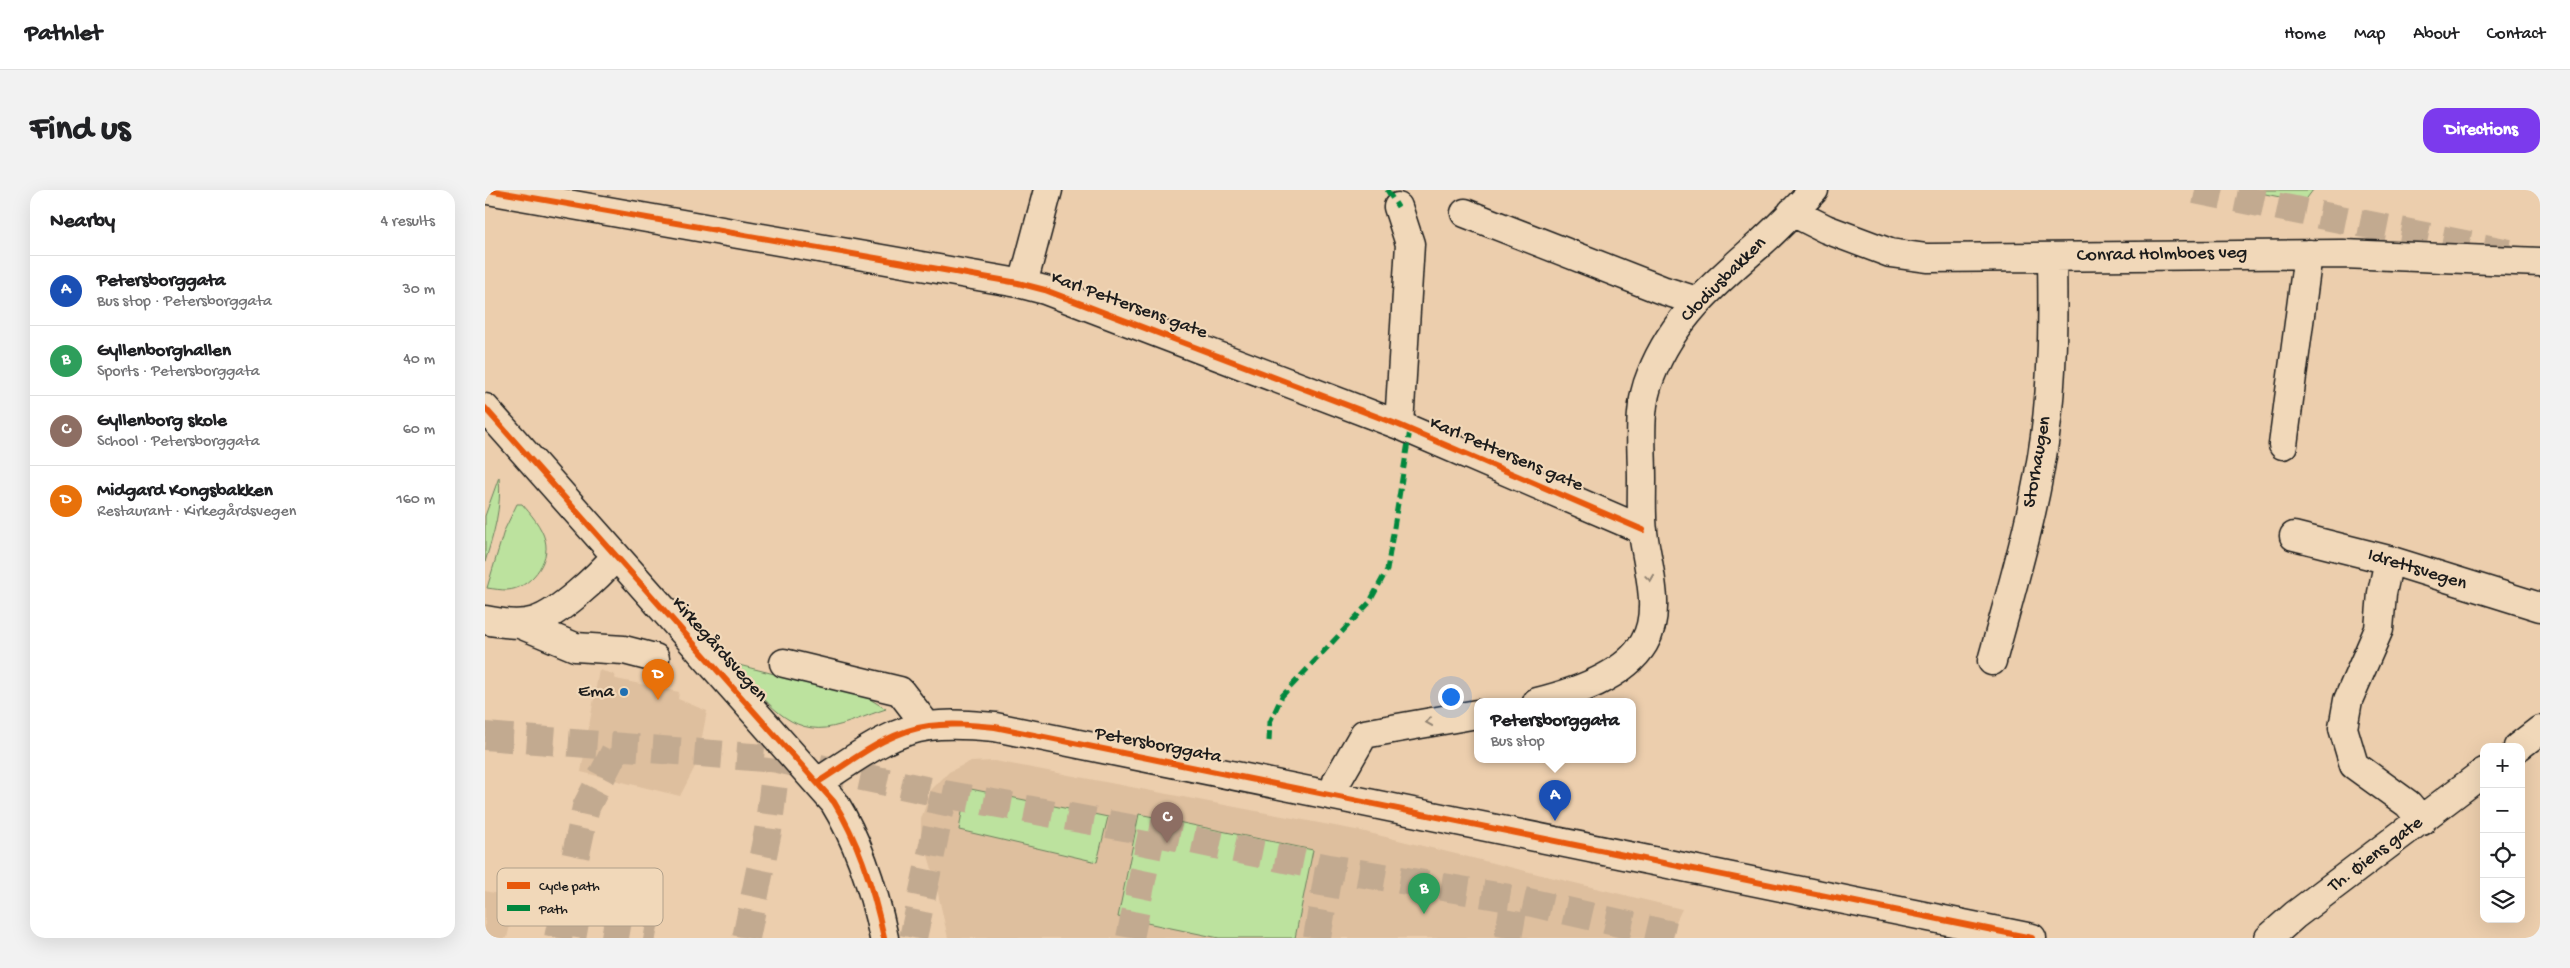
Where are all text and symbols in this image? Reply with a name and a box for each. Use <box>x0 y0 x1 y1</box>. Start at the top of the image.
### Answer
text: Pathlet <box>25 20 102 49</box>
text: Home <box>2284 24 2326 45</box>
text: Map <box>2354 24 2385 45</box>
text: About <box>2413 24 2459 45</box>
text: Contact <box>2487 24 2545 45</box>
button: Directions <box>2423 108 2540 153</box>
text: Find us <box>30 110 130 151</box>
text: Nearby <box>50 210 115 235</box>
text: 4 results <box>380 213 435 232</box>
street label: Clodiusbakken <box>1676 232 1772 328</box>
street label: Conrad Holmboes veg <box>2076 242 2248 268</box>
street label: Karl Pettersens gate <box>1048 267 1211 345</box>
text: Petersborggata <box>97 270 226 293</box>
text: A <box>61 281 71 300</box>
text: 30 m <box>402 281 435 300</box>
text: Bus stop · Petersborggata <box>97 293 272 312</box>
text: Gyllenborghallen <box>97 340 231 363</box>
text: B <box>62 351 70 370</box>
text: 40 m <box>403 351 435 370</box>
text: Sports · Petersborggata <box>97 363 260 382</box>
text: Gyllenborg skole <box>97 410 227 433</box>
street label: Karl Pettersens gate <box>1426 412 1587 498</box>
street label: Storhaugen <box>2019 414 2057 510</box>
text: C <box>62 421 70 440</box>
text: 60 m <box>403 421 435 440</box>
text: School · Petersborggata <box>97 433 260 452</box>
text: Midgard Kongsbakken <box>97 480 273 503</box>
text: D <box>61 491 71 510</box>
text: 160 m <box>396 491 435 510</box>
text: Restaurant · Kirkegårdsvegen <box>97 503 296 522</box>
street label: Idrettsvegen <box>2365 544 2469 596</box>
one-way arrow <box>1644 574 1655 582</box>
street label: Kirkegårdsvegen <box>666 593 772 707</box>
pin: D <box>642 659 674 700</box>
place label: Ema <box>578 681 615 704</box>
your location <box>1438 684 1464 710</box>
marker: Ema <box>618 686 630 698</box>
popup <box>1474 698 1636 763</box>
text: Petersborggata <box>1491 710 1619 733</box>
one-way arrow <box>1425 716 1433 727</box>
street label: Petersborggata <box>1092 722 1225 770</box>
text: Bus stop <box>1491 733 1545 752</box>
map controls <box>2480 743 2525 923</box>
button: + <box>2480 743 2525 788</box>
pin: A <box>1539 780 1571 821</box>
button: − <box>2480 788 2525 833</box>
pin: C <box>1151 802 1183 843</box>
street label: Th. Øiens gate <box>2323 812 2428 899</box>
button: locate <box>2480 833 2525 878</box>
legend <box>497 868 663 926</box>
pin: B <box>1408 873 1440 914</box>
button: layers <box>2480 878 2525 923</box>
text: Cycle path <box>539 879 600 896</box>
text: Path <box>538 902 568 919</box>

